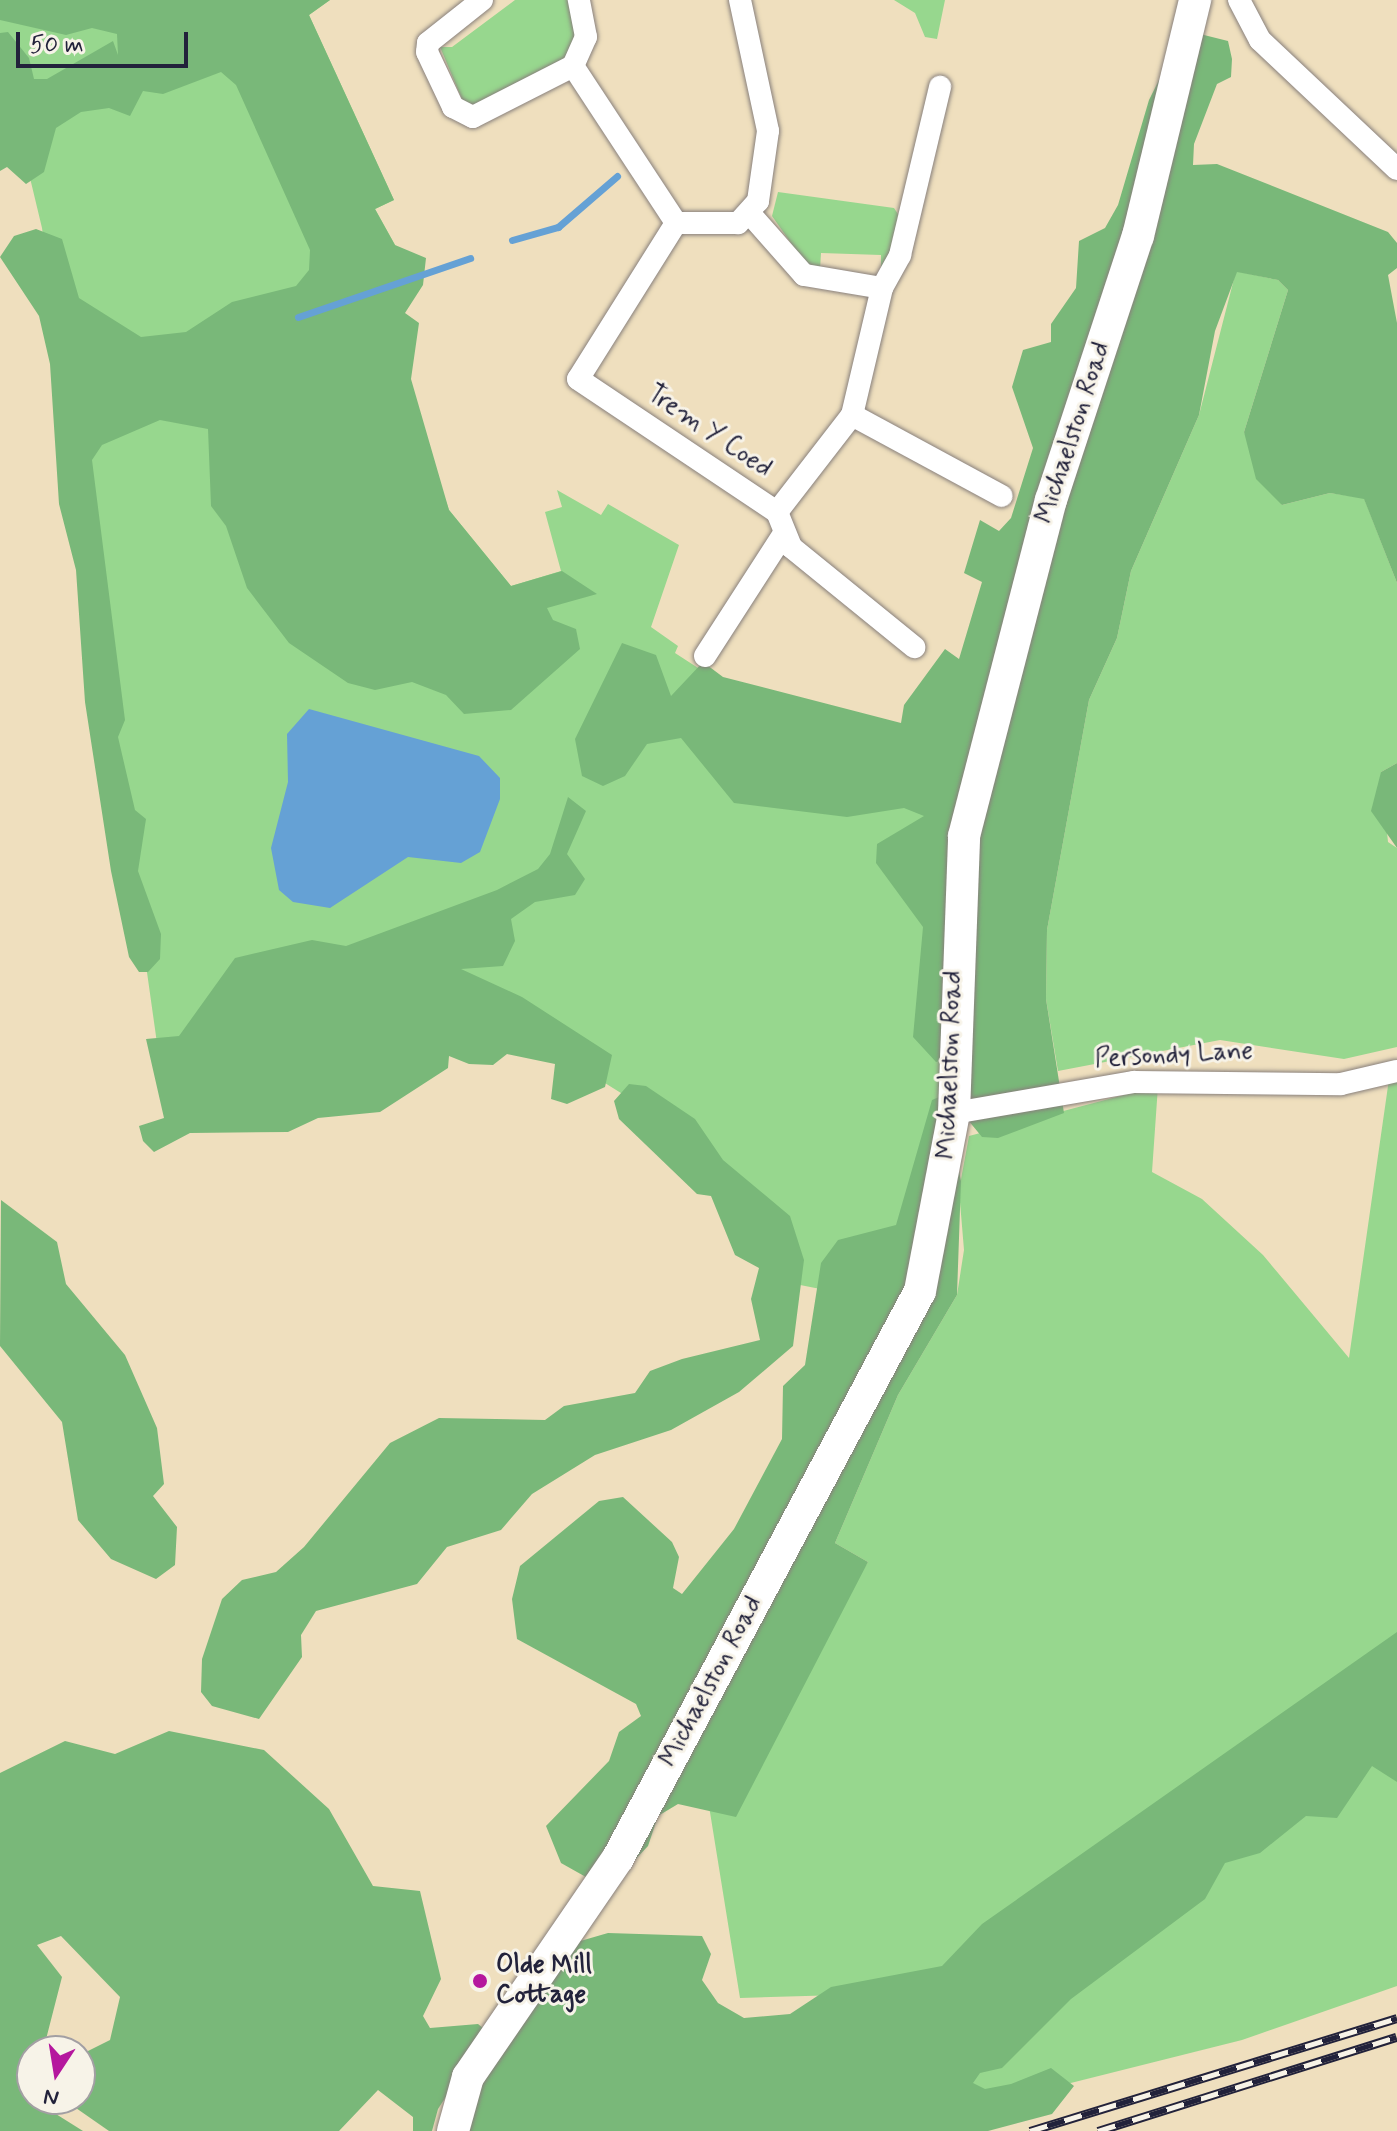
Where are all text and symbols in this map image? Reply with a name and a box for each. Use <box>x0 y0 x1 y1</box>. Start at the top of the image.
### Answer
scale bar <box>20 16 192 66</box>
text: 50 m <box>30 30 84 61</box>
street label: Michaelston Road <box>1030 340 1118 526</box>
street label: Trem Y Coed <box>639 378 779 486</box>
street label: Michaelston Road <box>932 971 970 1159</box>
street label: Persondy Lane <box>1094 1036 1254 1076</box>
street label: Michaelston Road <box>655 1592 769 1772</box>
place label: Olde Mill Cottage <box>496 1950 592 2012</box>
marker: Olde Mill Cottage <box>471 1972 489 1990</box>
north arrow <box>16 2035 96 2115</box>
text: N <box>41 2081 62 2112</box>

